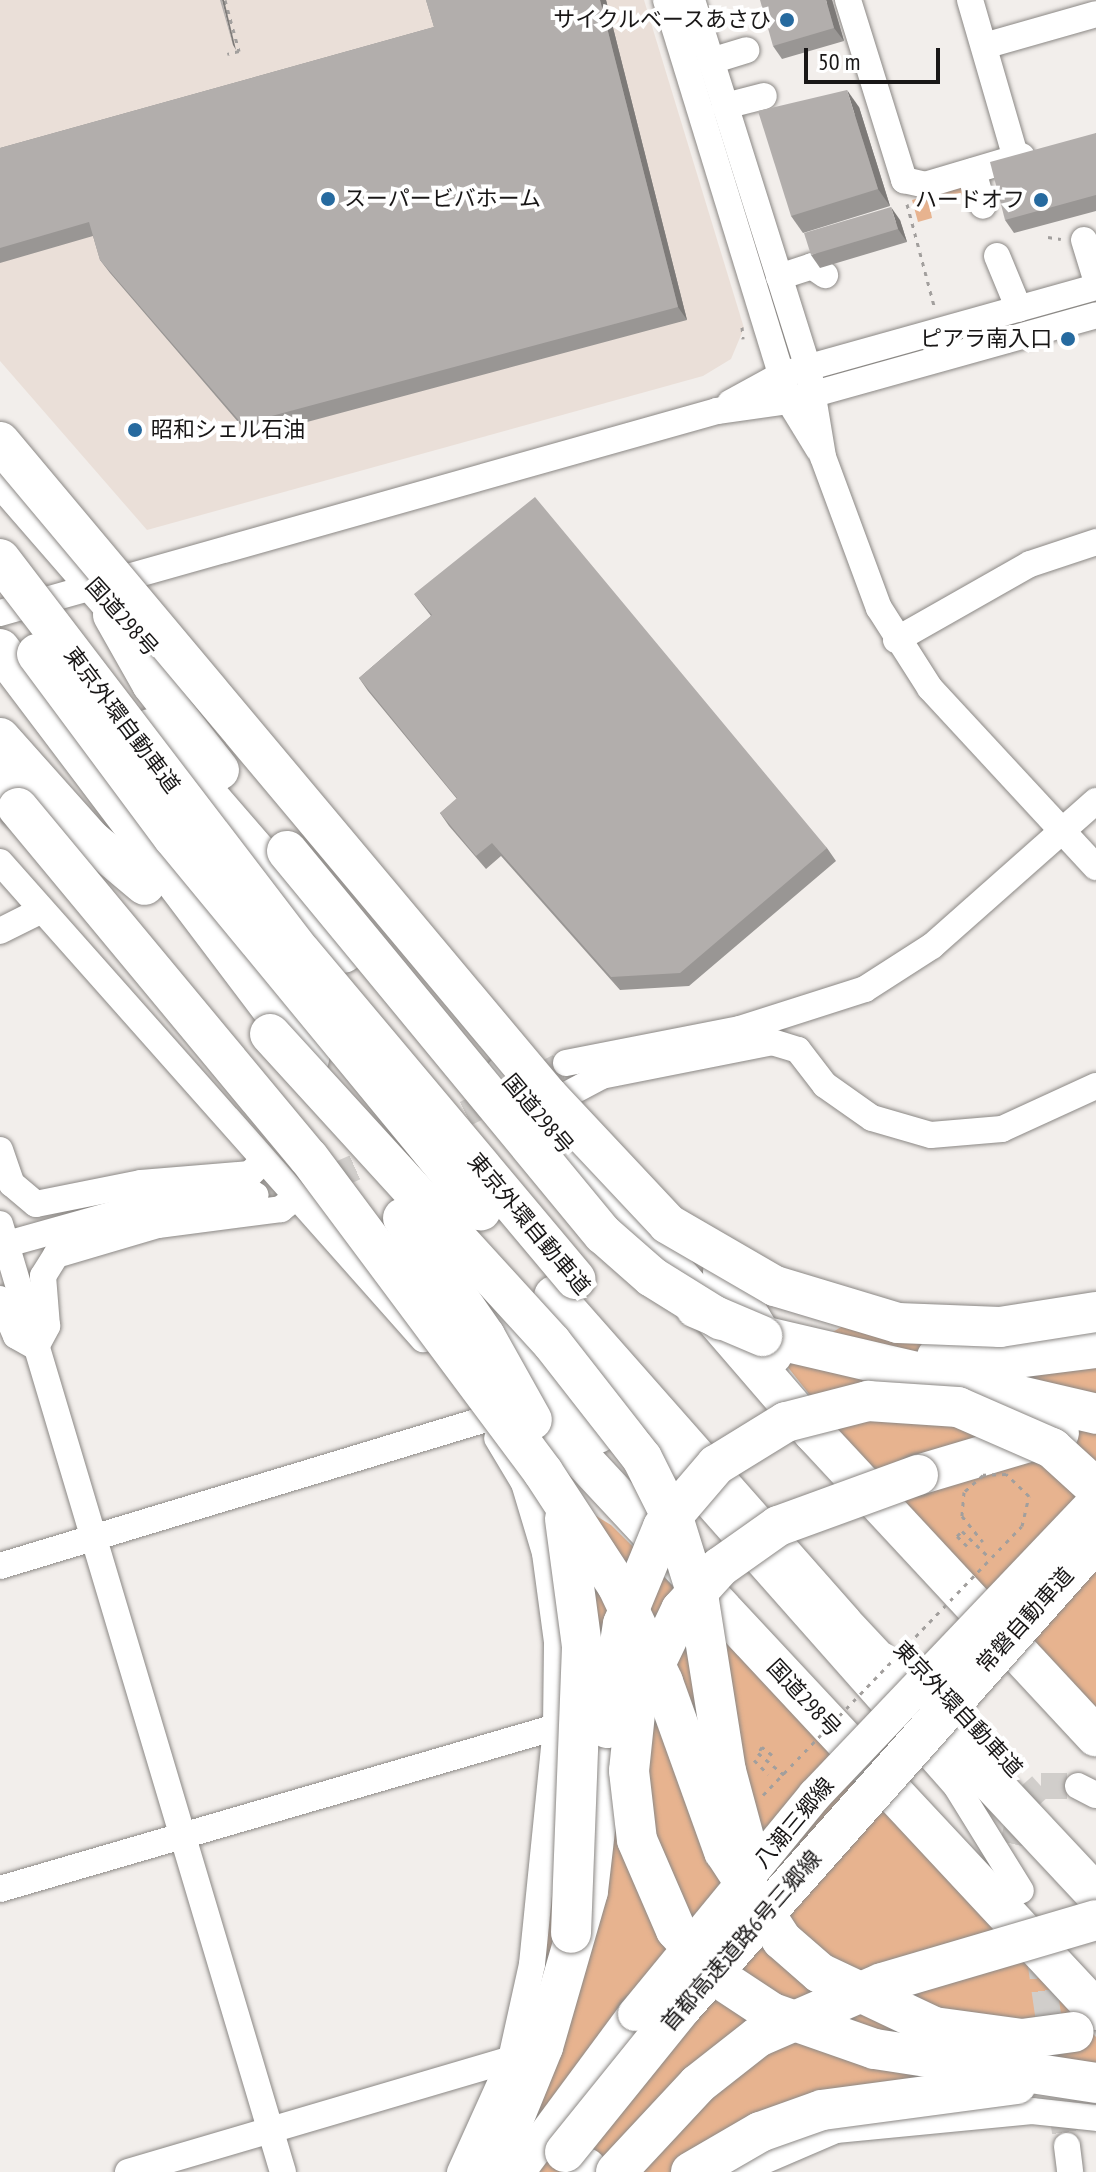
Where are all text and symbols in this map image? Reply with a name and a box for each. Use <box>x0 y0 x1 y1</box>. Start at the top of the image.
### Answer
place label: サイクルベースあさひ <box>551 7 771 33</box>
marker: サイクルベースあさひ <box>778 11 796 29</box>
scale bar <box>808 32 944 82</box>
text: 50 m <box>818 46 860 77</box>
place label: スーパービバホーム <box>344 186 542 212</box>
place label: ハードオフ <box>915 187 1025 213</box>
marker: スーパービバホーム <box>319 190 337 208</box>
marker: ハードオフ <box>1032 191 1050 209</box>
place label: ピアラ南入口 <box>920 326 1052 352</box>
marker: ピアラ南入口 <box>1059 330 1077 348</box>
place label: 昭和シェル石油 <box>151 417 305 443</box>
marker: 昭和シェル石油 <box>126 421 144 439</box>
street label: 国道298号 <box>80 573 164 661</box>
street label: 東京外環自動車道 <box>58 642 186 798</box>
street label: 国道298号 <box>497 1069 579 1159</box>
street label: 東京外環自動車道 <box>462 1148 596 1300</box>
street label: 常磐自動車道 <box>971 1562 1079 1678</box>
street label: 東京外環自動車道 <box>888 1636 1028 1782</box>
street label: 国道298号 <box>762 1654 846 1742</box>
street label: 八潮三郷線 <box>749 1772 839 1874</box>
street label: 首都高速道路6号三郷線 <box>656 1846 826 2036</box>

